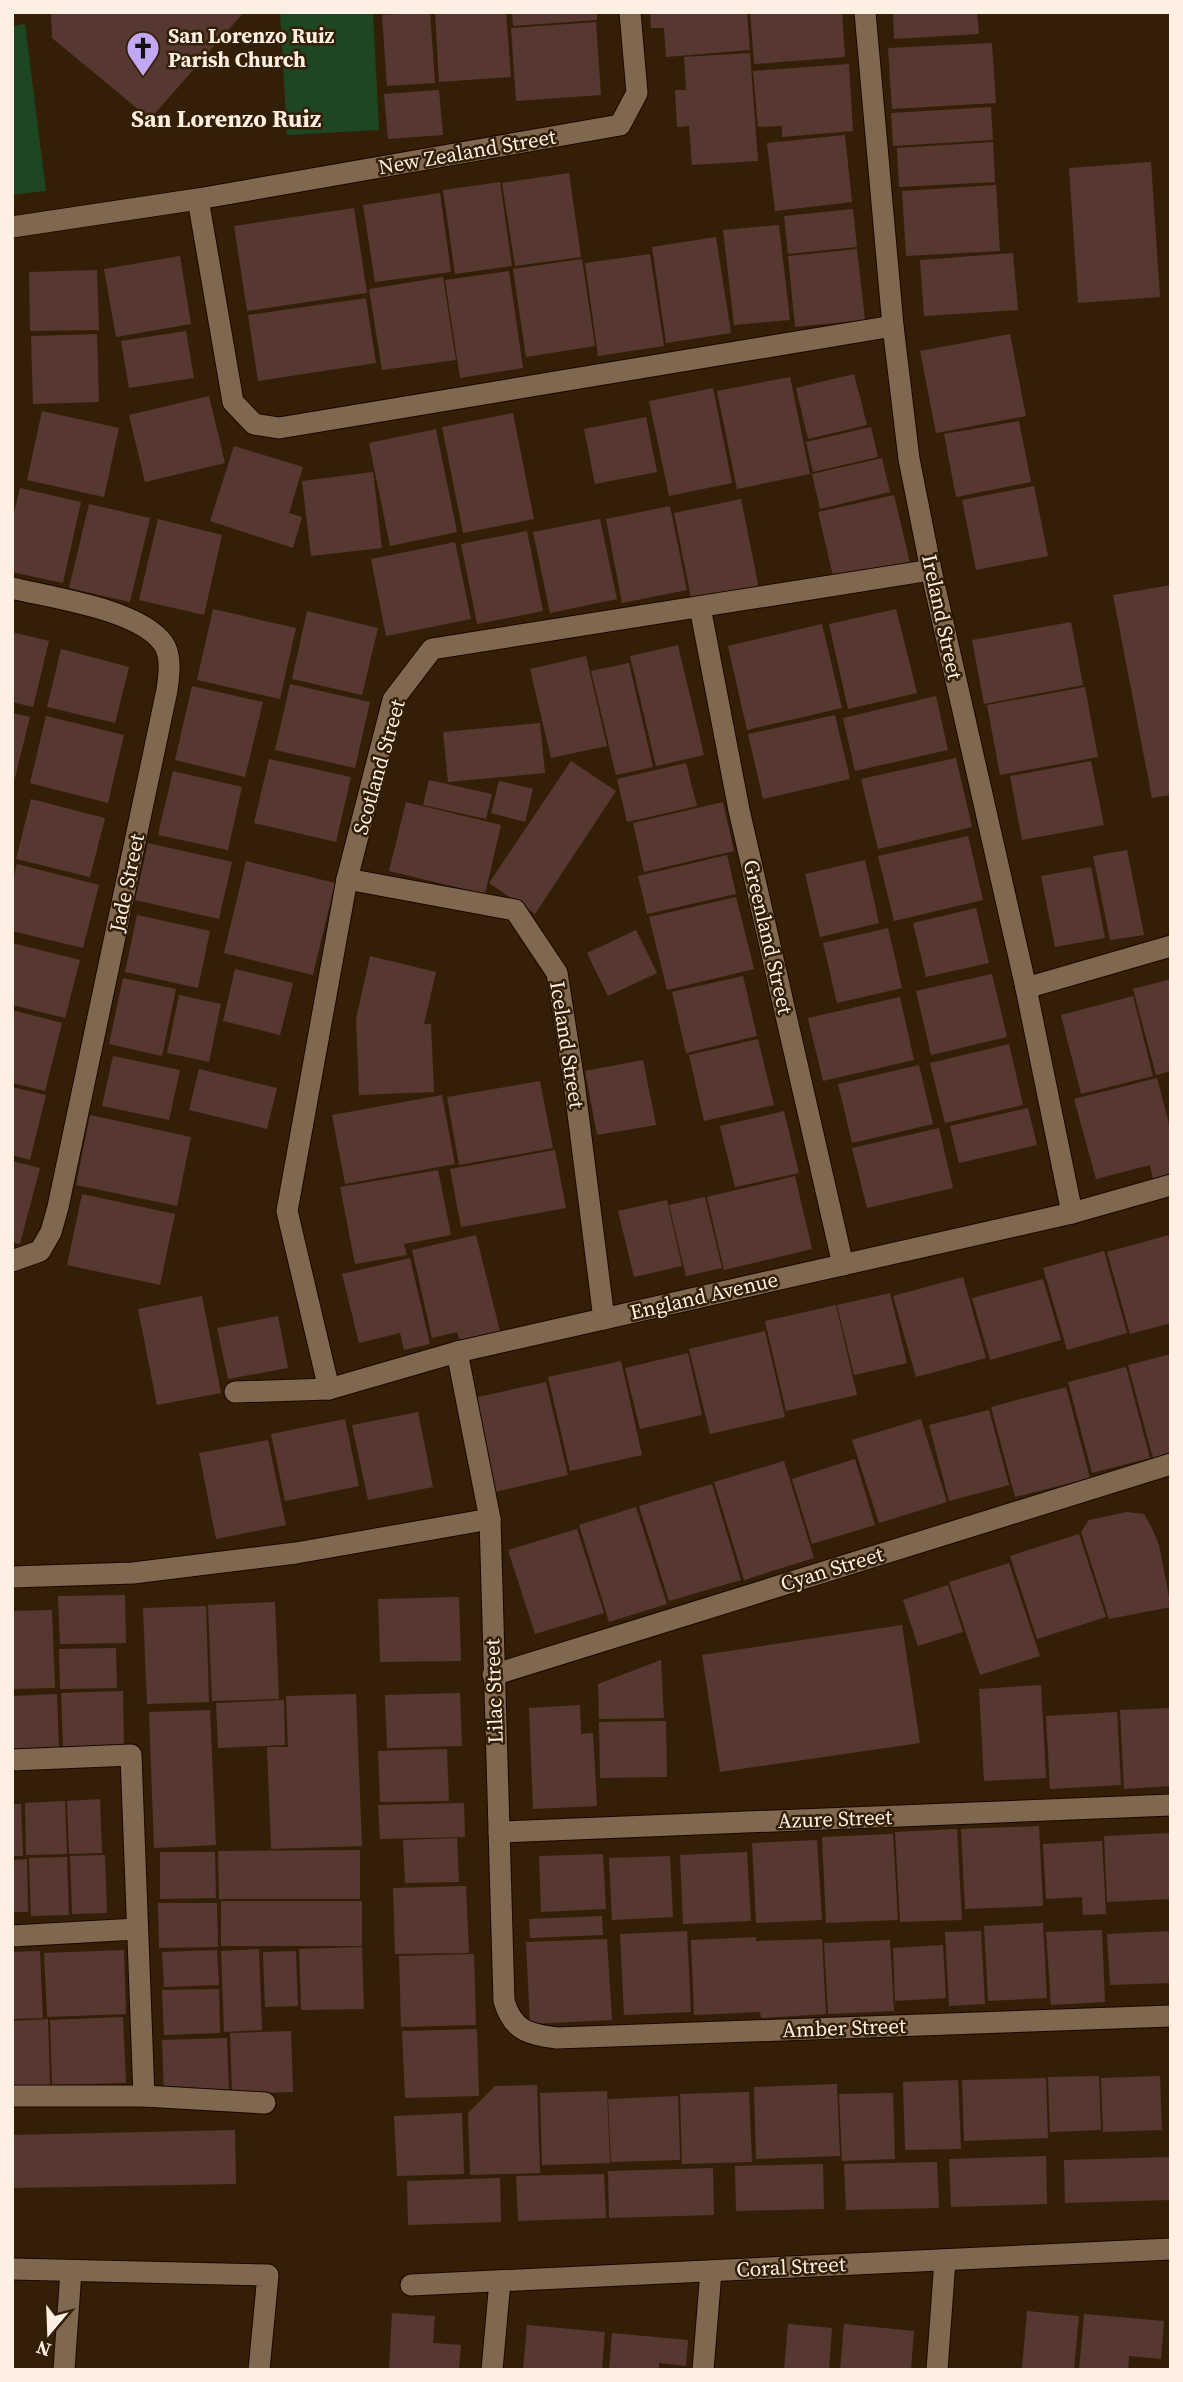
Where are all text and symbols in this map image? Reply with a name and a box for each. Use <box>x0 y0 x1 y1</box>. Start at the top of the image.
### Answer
place label: San Lorenzo Ruiz Parish Church <box>168 21 335 74</box>
church icon: San Lorenzo Ruiz Parish Church <box>124 29 162 78</box>
district label: San Lorenzo Ruiz <box>131 102 321 135</box>
street label: New Zealand Street <box>376 122 558 181</box>
street label: Ireland Street <box>915 552 970 682</box>
street label: Scotland Street <box>345 696 412 838</box>
street label: Jade Street <box>102 831 151 936</box>
street label: Greenland Street <box>737 857 800 1017</box>
street label: Iceland Street <box>543 979 592 1111</box>
street label: England Avenue <box>627 1264 781 1327</box>
street label: Cyan Street <box>777 1539 887 1598</box>
street label: Lilac Street <box>477 1638 510 1744</box>
street label: Azure Street <box>777 1802 893 1835</box>
street label: Amber Street <box>782 2011 906 2044</box>
street label: Coral Street <box>736 2249 847 2284</box>
north arrow <box>14 2298 84 2368</box>
text: N <box>33 2334 54 2364</box>

